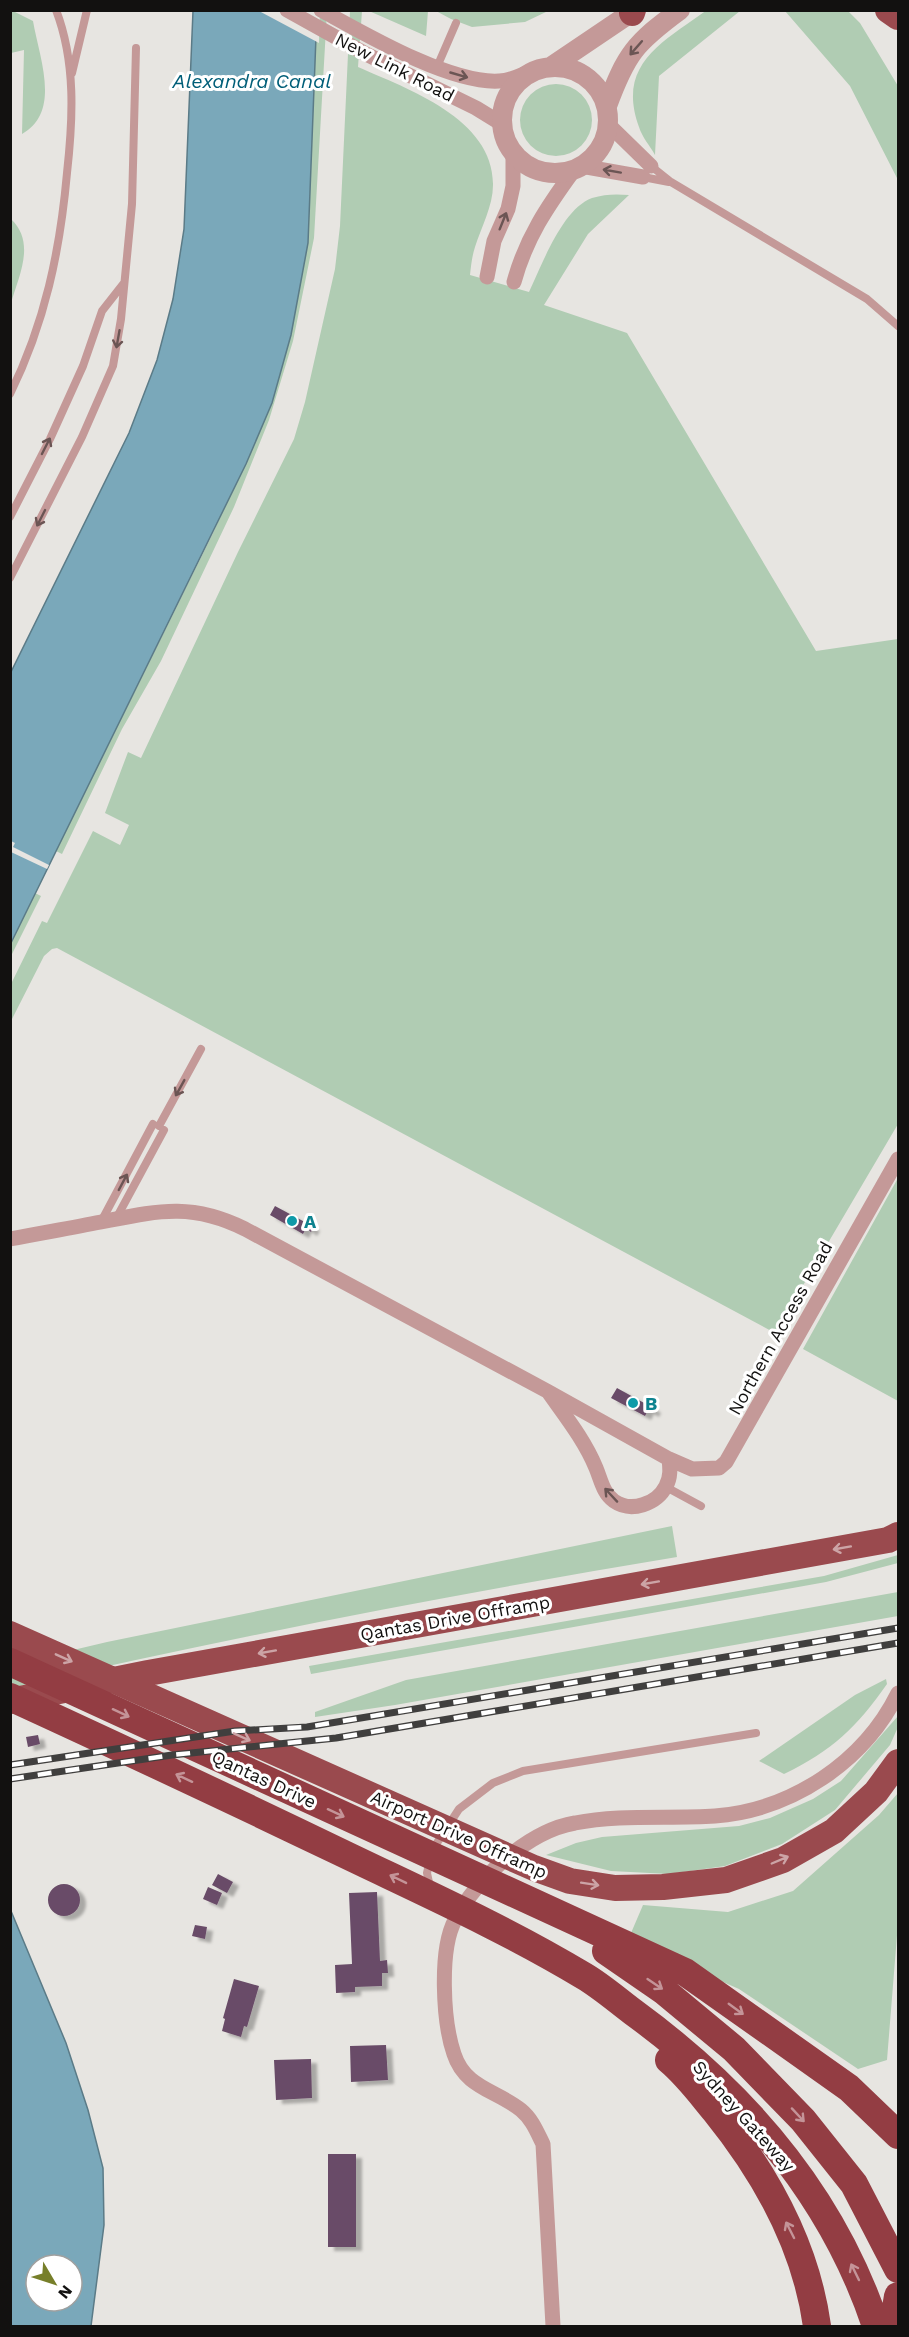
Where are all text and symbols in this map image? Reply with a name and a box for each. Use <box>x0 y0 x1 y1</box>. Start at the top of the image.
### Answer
street label: New Link Road <box>332 28 458 106</box>
one-way arrow <box>629 40 643 55</box>
water label: Alexandra Canal <box>172 69 331 93</box>
one-way arrow <box>449 69 468 81</box>
one-way arrow <box>603 165 623 176</box>
one-way arrow <box>498 212 509 230</box>
one-way arrow <box>112 329 123 349</box>
one-way arrow <box>41 437 53 455</box>
one-way arrow <box>35 508 46 526</box>
one-way arrow <box>174 1078 185 1096</box>
one-way arrow <box>117 1174 129 1191</box>
place label: A <box>304 1211 317 1232</box>
marker: A <box>285 1214 299 1228</box>
street label: Northern Access Road <box>724 1238 836 1418</box>
place label: B <box>645 1393 657 1414</box>
marker: B <box>626 1396 640 1410</box>
one-way arrow <box>604 1488 618 1503</box>
one-way arrow <box>832 1543 852 1554</box>
one-way arrow <box>641 1578 660 1589</box>
street label: Qantas Drive Offramp <box>359 1591 551 1645</box>
one-way arrow <box>258 1646 277 1657</box>
one-way arrow <box>54 1652 72 1664</box>
one-way arrow <box>111 1708 129 1720</box>
one-way arrow <box>232 1732 250 1744</box>
street label: Qantas Drive <box>208 1746 320 1812</box>
one-way arrow <box>175 1771 193 1783</box>
street label: Airport Drive Offramp <box>368 1786 550 1882</box>
one-way arrow <box>326 1807 344 1819</box>
one-way arrow <box>771 1854 789 1865</box>
one-way arrow <box>389 1873 407 1885</box>
one-way arrow <box>579 1878 599 1889</box>
one-way arrow <box>646 1978 662 1990</box>
one-way arrow <box>728 2002 744 2015</box>
street label: Sydney Gateway <box>689 2056 800 2176</box>
one-way arrow <box>791 2108 806 2123</box>
one-way arrow <box>784 2222 795 2240</box>
north arrow <box>24 2253 84 2313</box>
one-way arrow <box>849 2264 860 2282</box>
text: N <box>54 2282 76 2303</box>

